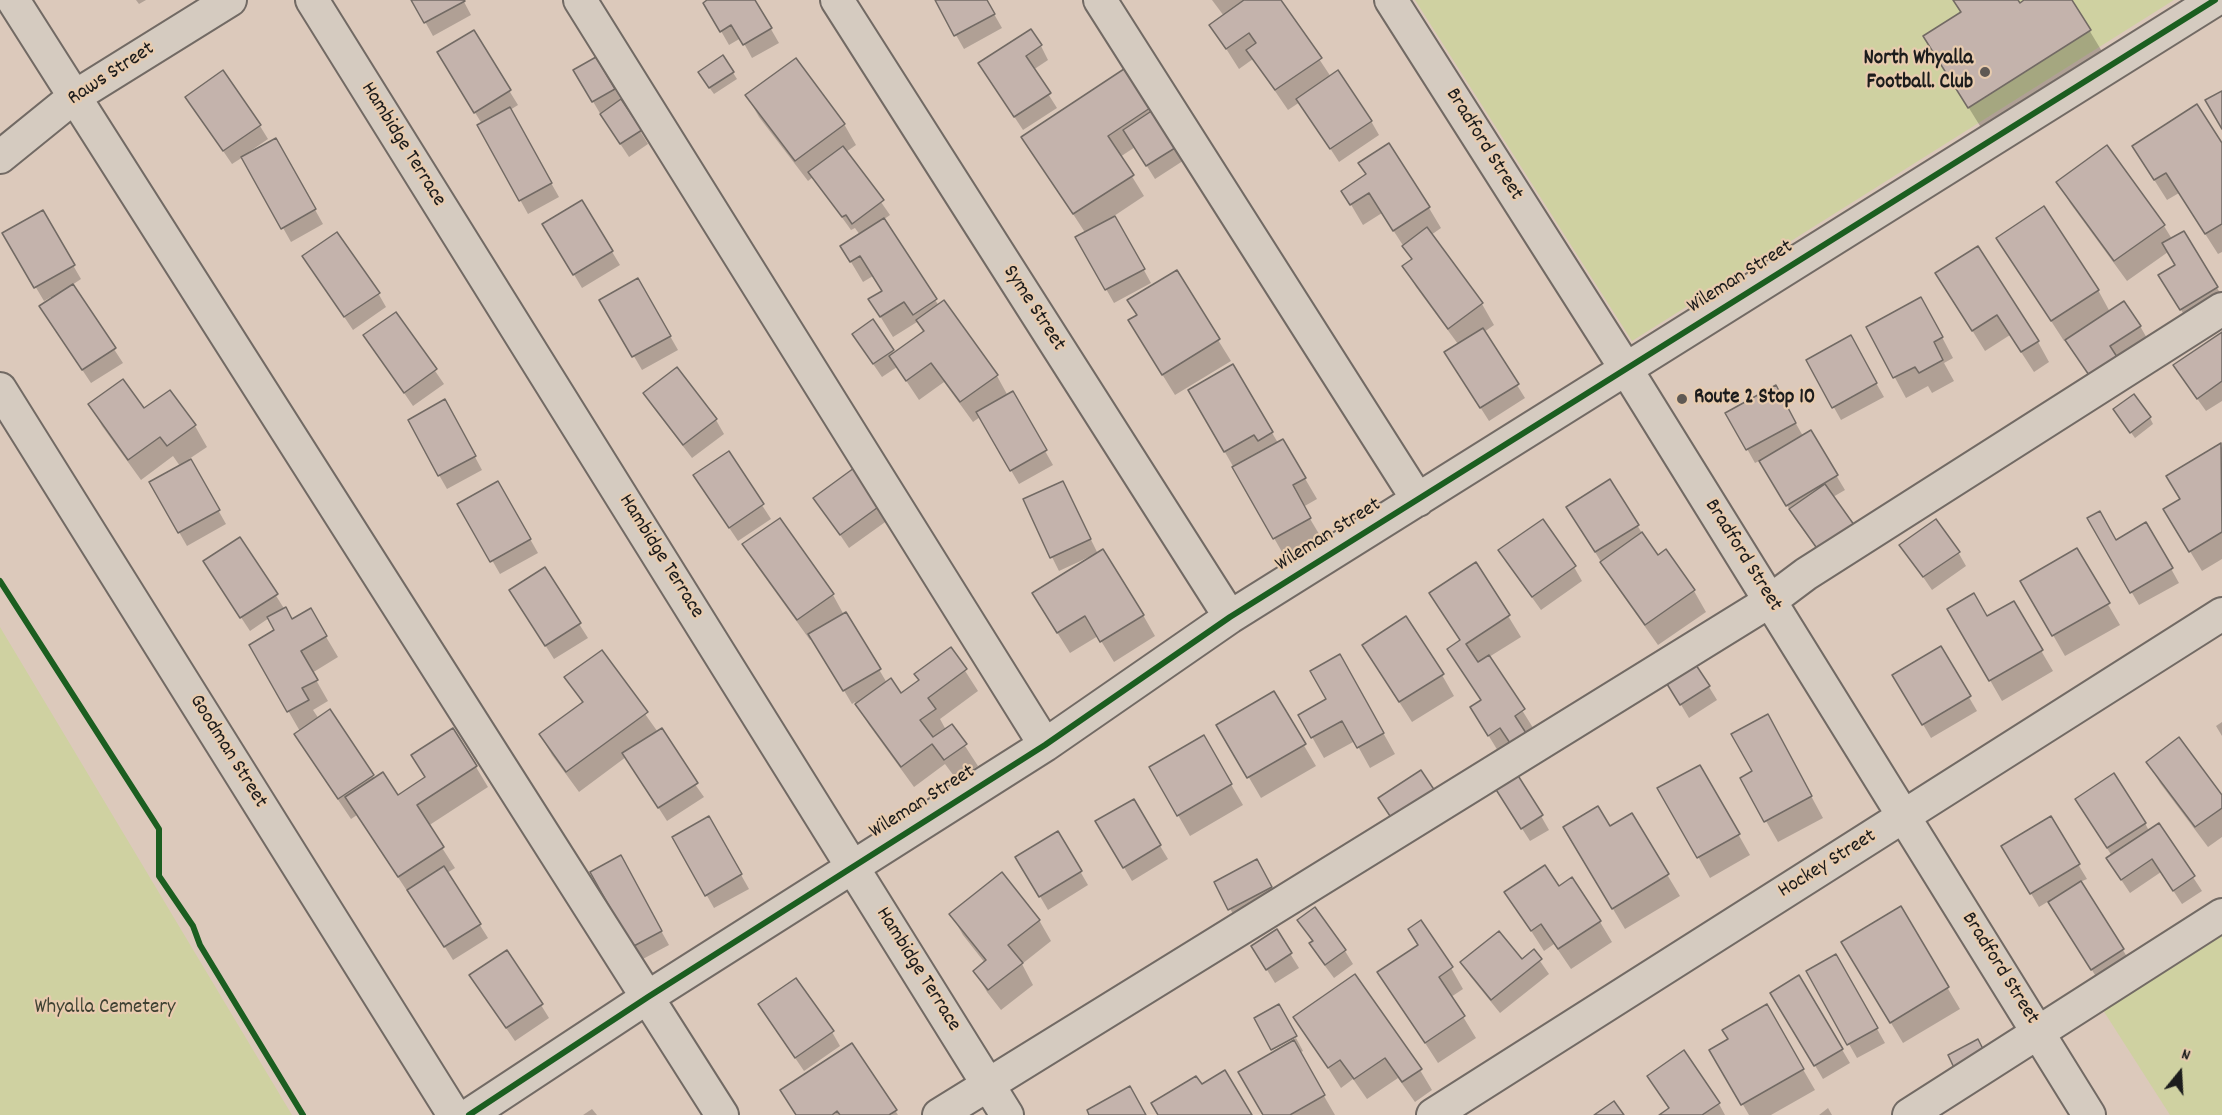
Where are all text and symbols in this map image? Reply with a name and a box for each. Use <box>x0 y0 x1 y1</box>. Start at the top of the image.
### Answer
street label: Raws Street <box>64 38 160 112</box>
place label: North Whyalla Football. Club <box>1863 47 1973 97</box>
marker: North Whyalla Football. Club <box>1978 65 1992 79</box>
street label: Hambidge Terrace <box>354 78 450 212</box>
street label: Bradford Street <box>1438 84 1528 206</box>
street label: Wileman Street <box>1683 236 1799 320</box>
street label: Syme Street <box>996 261 1070 357</box>
place label: Route 2 Stop 10 <box>1694 386 1815 412</box>
marker: Route 2 Stop 10 <box>1675 392 1689 406</box>
street label: Hambidge Terrace <box>612 490 708 624</box>
street label: Wileman Street <box>1271 494 1387 578</box>
street label: Bradford Street <box>1697 495 1787 617</box>
street label: Goodman Street <box>182 691 272 813</box>
street label: Wileman Street <box>865 761 981 845</box>
street label: Hockey Street <box>1774 825 1882 905</box>
street label: Hambidge Terrace <box>869 903 965 1037</box>
street label: Bradford Street <box>1954 908 2044 1030</box>
park label: Whyalla Cemetery <box>34 996 176 1022</box>
north arrow <box>2150 1043 2210 1103</box>
text: N <box>2178 1043 2193 1068</box>

